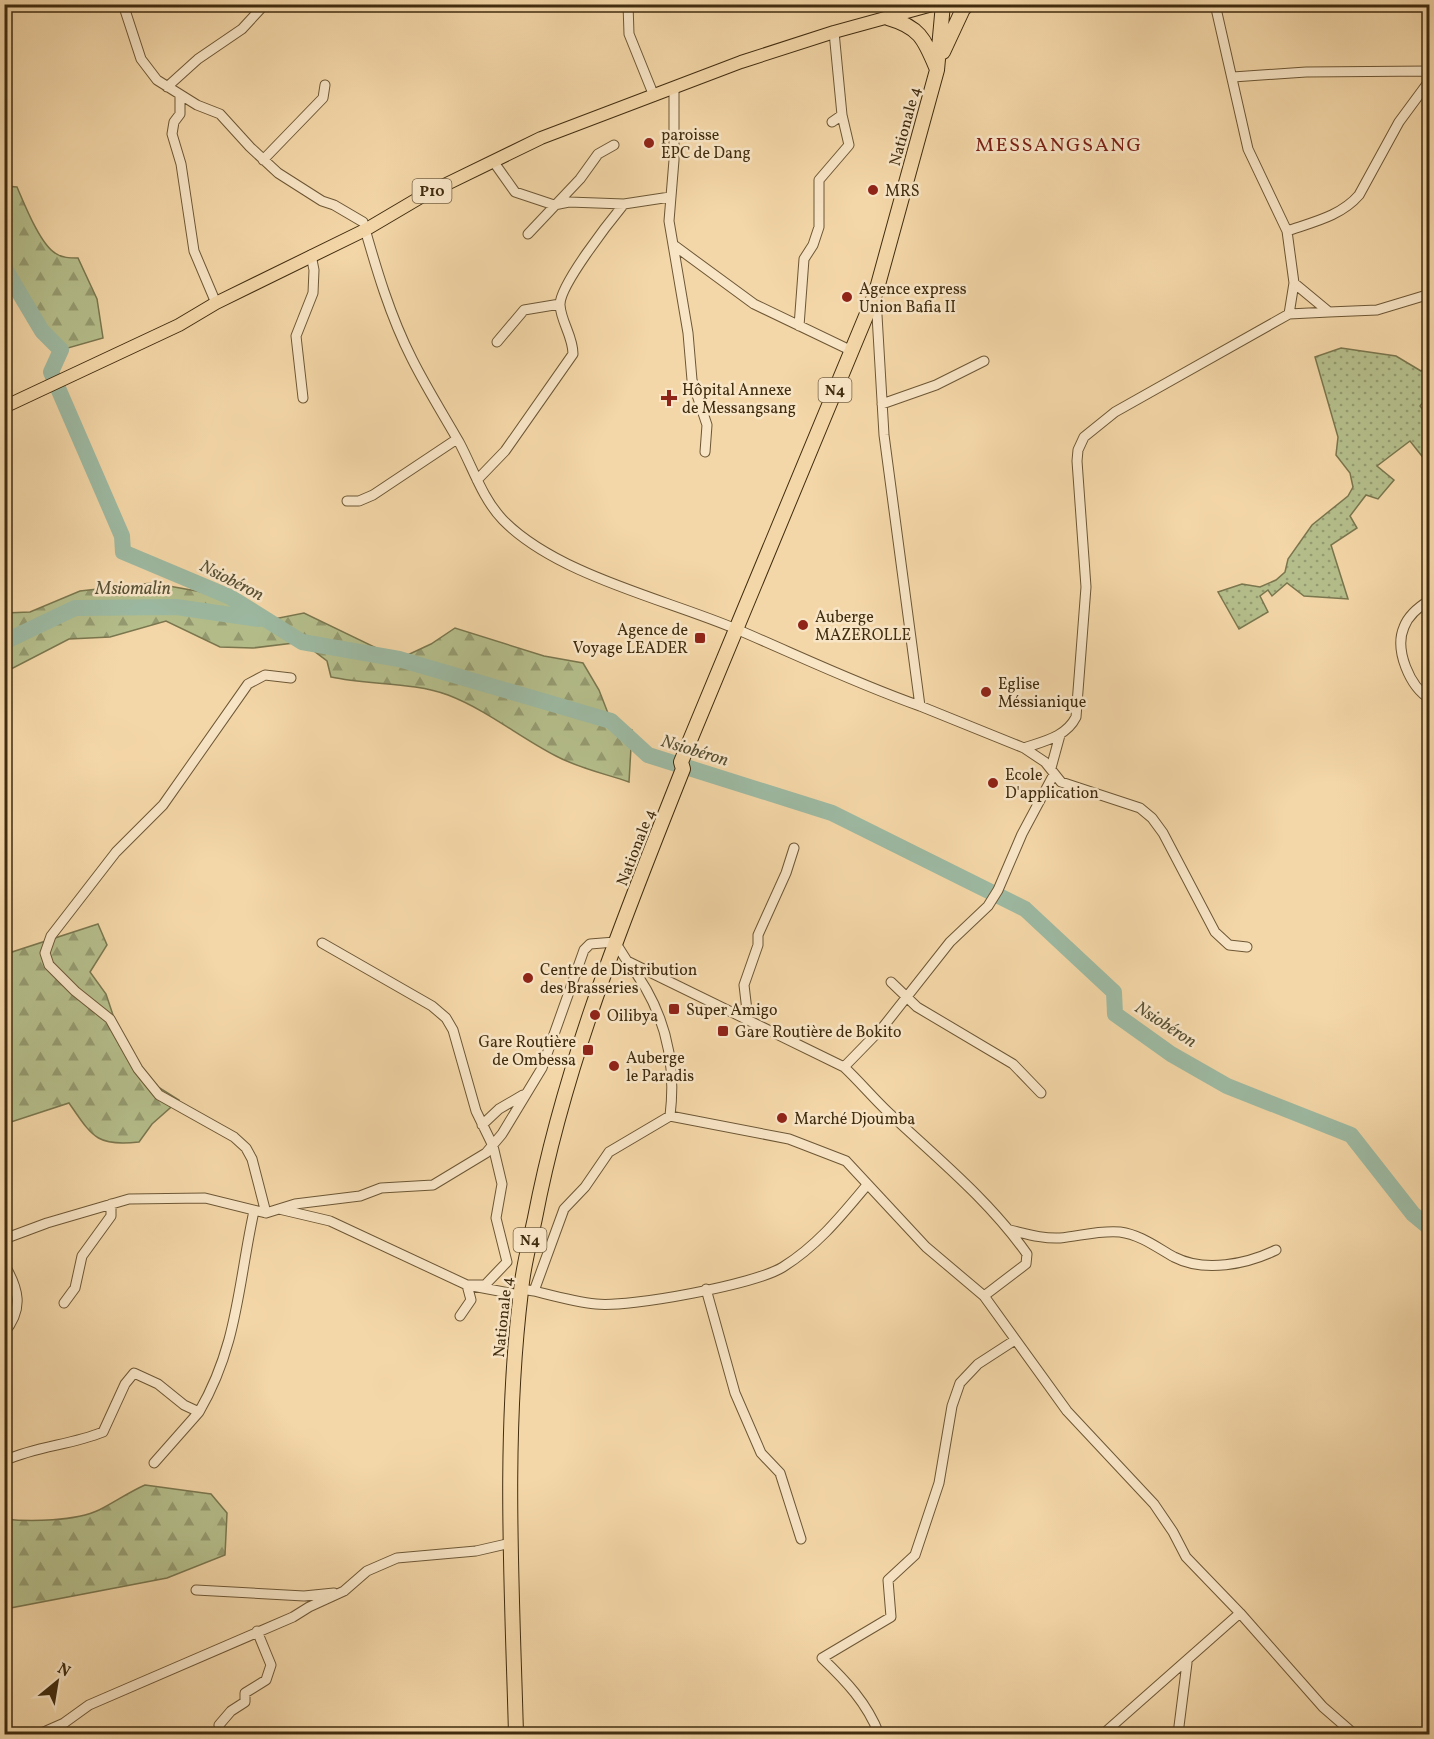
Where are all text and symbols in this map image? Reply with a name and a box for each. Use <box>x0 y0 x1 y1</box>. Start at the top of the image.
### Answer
street label: Nationale 4 <box>885 84 927 169</box>
place label: paroisse EPC de Dang <box>661 125 751 165</box>
district label: MESSANGSANG <box>975 132 1143 160</box>
marker: paroisse EPC de Dang <box>642 136 656 150</box>
road number: P10 <box>412 179 452 203</box>
place label: MRS <box>885 181 920 203</box>
marker: MRS <box>866 183 880 197</box>
place label: Agence express Union Bafia II <box>859 279 967 319</box>
marker: Agence express Union Bafia II <box>840 290 854 304</box>
road number: N4 <box>818 378 852 402</box>
place label: Hôpital Annexe de Messangsang <box>682 380 796 420</box>
marker: Hôpital Annexe de Messangsang <box>660 389 678 407</box>
water label: Nsiobéron <box>195 554 268 608</box>
water label: Msiomalin <box>94 577 171 602</box>
place label: Auberge MAZEROLLE <box>815 607 911 647</box>
marker: Auberge MAZEROLLE <box>796 618 810 632</box>
place label: Agence de Voyage LEADER <box>573 620 688 660</box>
marker: Agence de Voyage LEADER <box>693 631 707 645</box>
place label: Eglise Méssianique <box>998 674 1086 714</box>
marker: Eglise Méssianique <box>979 685 993 699</box>
water label: Nsiobéron <box>658 729 731 774</box>
place label: Ecole D'application <box>1005 765 1099 805</box>
marker: Ecole D'application <box>986 776 1000 790</box>
street label: Nationale 4 <box>612 806 662 890</box>
place label: Centre de Distribution des Brasseries <box>540 960 697 1000</box>
marker: Centre de Distribution des Brasseries <box>521 971 535 985</box>
water label: Nsiobéron <box>1129 996 1201 1055</box>
place label: Super Amigo <box>686 1000 777 1022</box>
marker: Super Amigo <box>667 1002 681 1016</box>
place label: Oilibya <box>607 1006 658 1028</box>
marker: Oilibya <box>588 1008 602 1022</box>
place label: Gare Routière de Bokito <box>735 1022 901 1044</box>
marker: Gare Routière de Bokito <box>716 1024 730 1038</box>
place label: Gare Routière de Ombessa <box>478 1032 576 1072</box>
marker: Gare Routière de Ombessa <box>581 1043 595 1057</box>
place label: Auberge le Paradis <box>626 1048 694 1088</box>
marker: Auberge le Paradis <box>607 1059 621 1073</box>
place label: Marché Djoumba <box>794 1109 915 1131</box>
marker: Marché Djoumba <box>775 1111 789 1125</box>
road number: N4 <box>514 1228 546 1252</box>
street label: Nationale 4 <box>489 1276 519 1359</box>
north arrow <box>27 1652 87 1712</box>
text: N <box>53 1658 74 1683</box>

